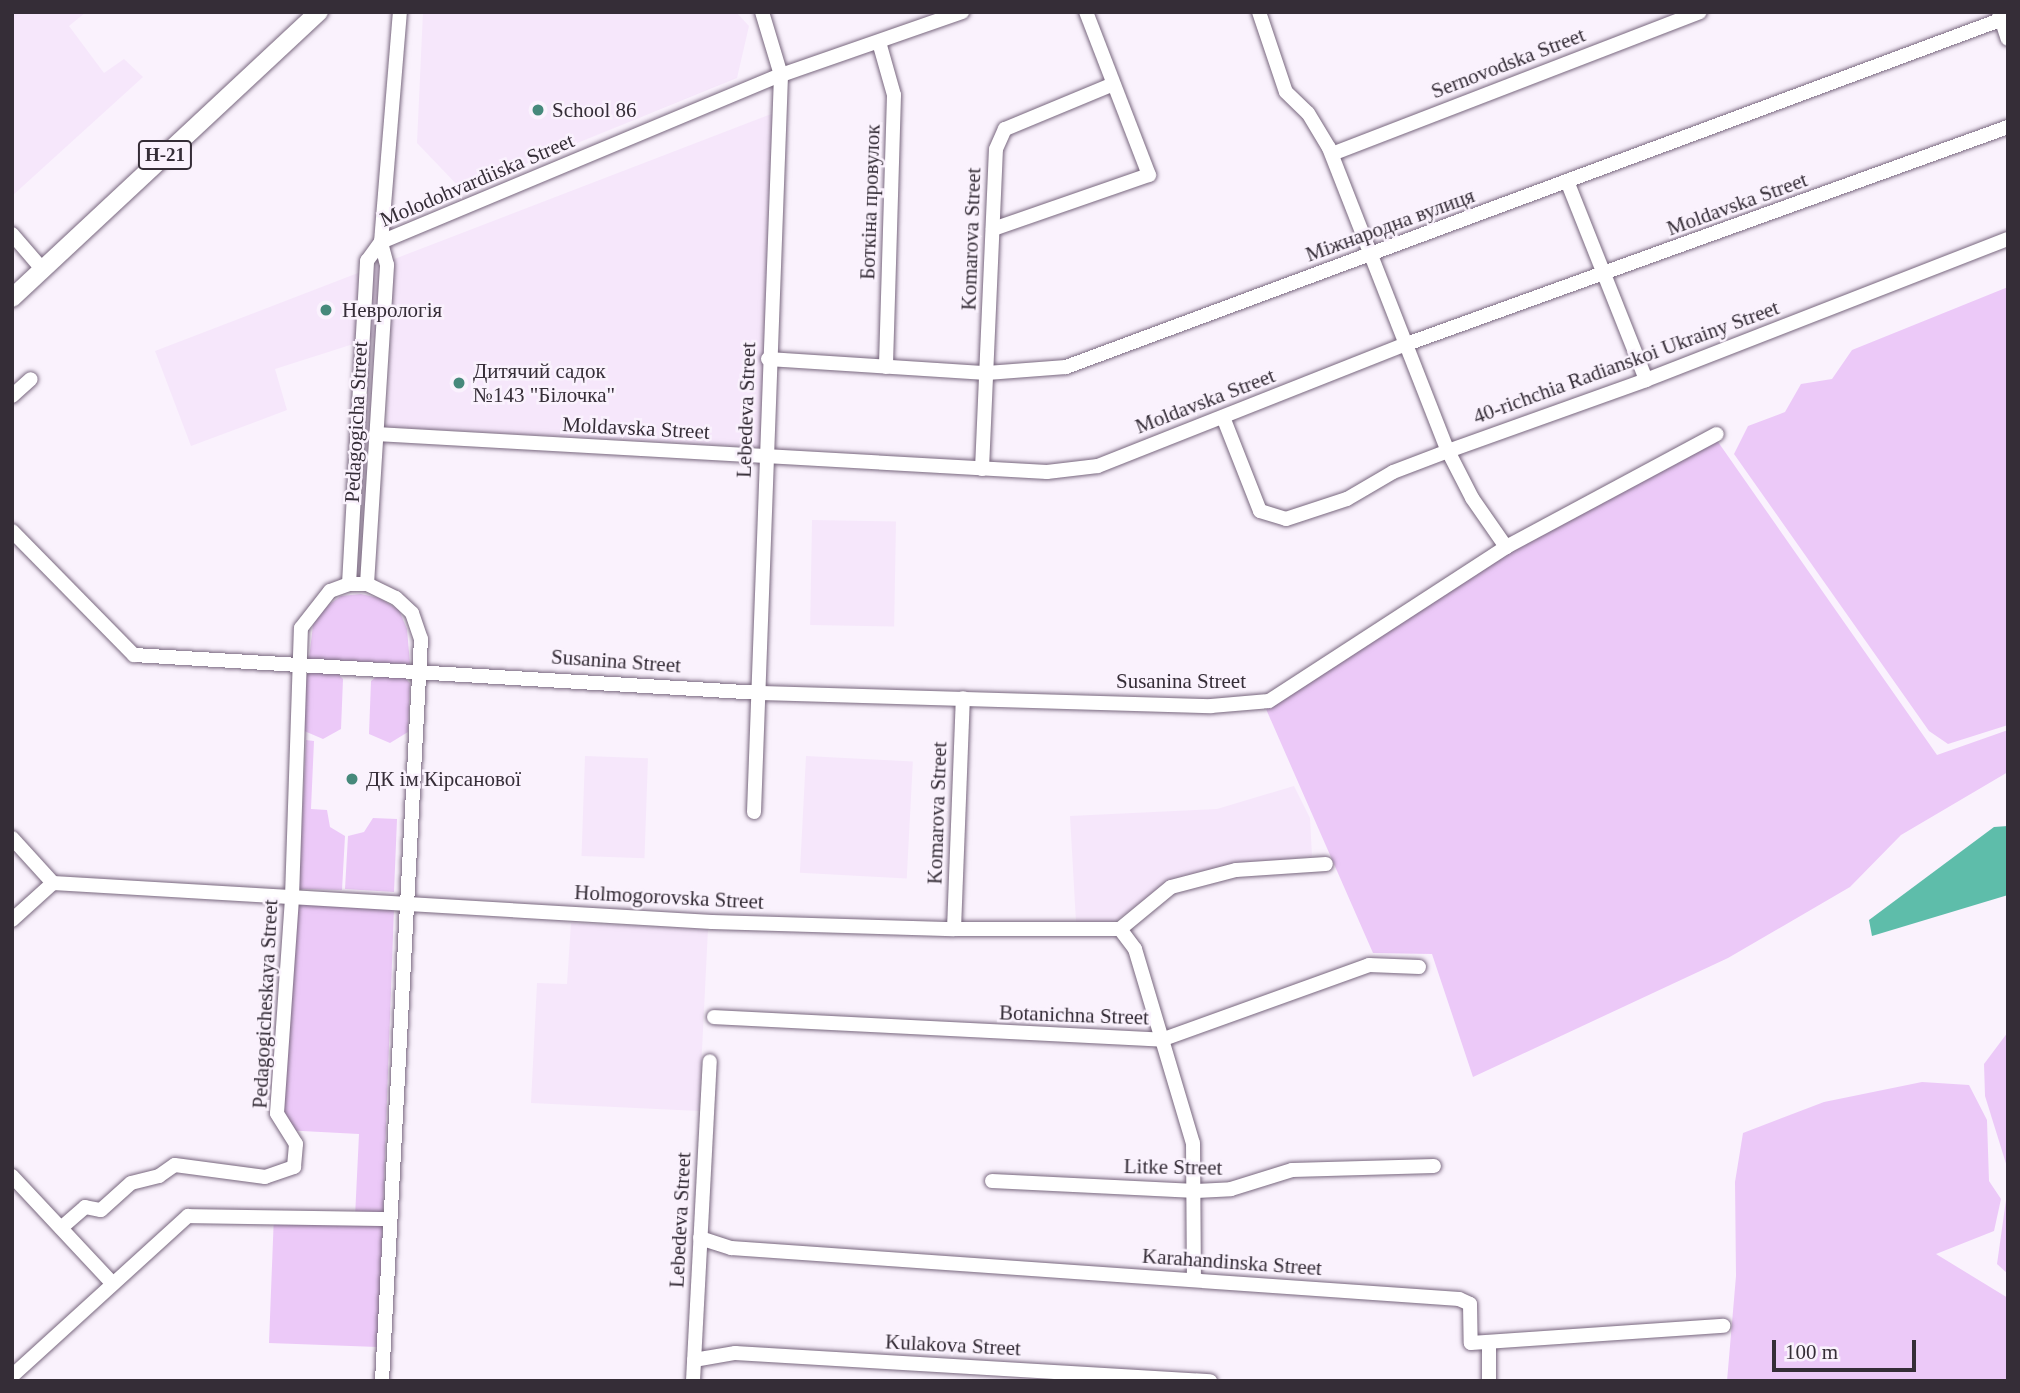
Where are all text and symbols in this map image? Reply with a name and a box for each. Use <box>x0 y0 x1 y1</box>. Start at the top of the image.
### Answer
street label: Sernovodska Street <box>1428 22 1588 104</box>
place label: School 86 <box>552 97 637 123</box>
marker: School 86 <box>530 102 546 118</box>
street label: Боткіна провулок <box>855 124 885 280</box>
street label: Molodohvardiiska Street <box>376 128 578 232</box>
road number: Н-21 <box>137 140 193 170</box>
street label: Komarova Street <box>956 167 986 311</box>
street label: Moldavska Street <box>1663 167 1811 241</box>
street label: Міжнародна вулиця <box>1302 183 1478 267</box>
street label: 40-richchia Radianskoi Ukrainy Street <box>1470 295 1782 429</box>
place label: Неврологія <box>342 297 442 323</box>
marker: Неврологія <box>316 300 336 320</box>
street label: Pedagogicha Street <box>339 341 373 503</box>
street label: Lebedeva Street <box>731 342 761 478</box>
place label: Дитячий садок №143 "Білочка" <box>473 358 615 408</box>
street label: Moldavska Street <box>1132 363 1278 439</box>
marker: Дитячий садок №143 "Білочка" <box>451 375 467 391</box>
street label: Moldavska Street <box>562 412 710 444</box>
street label: Susanina Street <box>550 644 682 678</box>
street label: Susanina Street <box>1116 668 1246 694</box>
street label: Komarova Street <box>922 741 952 885</box>
place label: ДК ім Кірсанової <box>366 766 521 792</box>
marker: ДК ім Кірсанової <box>344 771 360 787</box>
street label: Holmogorovska Street <box>574 879 764 915</box>
street label: Pedagogicheskaya Street <box>247 899 283 1109</box>
street label: Botanichna Street <box>999 1000 1149 1030</box>
street label: Lebedeva Street <box>664 1152 696 1288</box>
street label: Litke Street <box>1124 1154 1222 1180</box>
street label: Karahandinska Street <box>1141 1243 1323 1281</box>
scale bar <box>1775 1326 1918 1370</box>
street label: Kulakova Street <box>884 1329 1022 1361</box>
text: 100 m <box>1785 1340 1838 1364</box>

